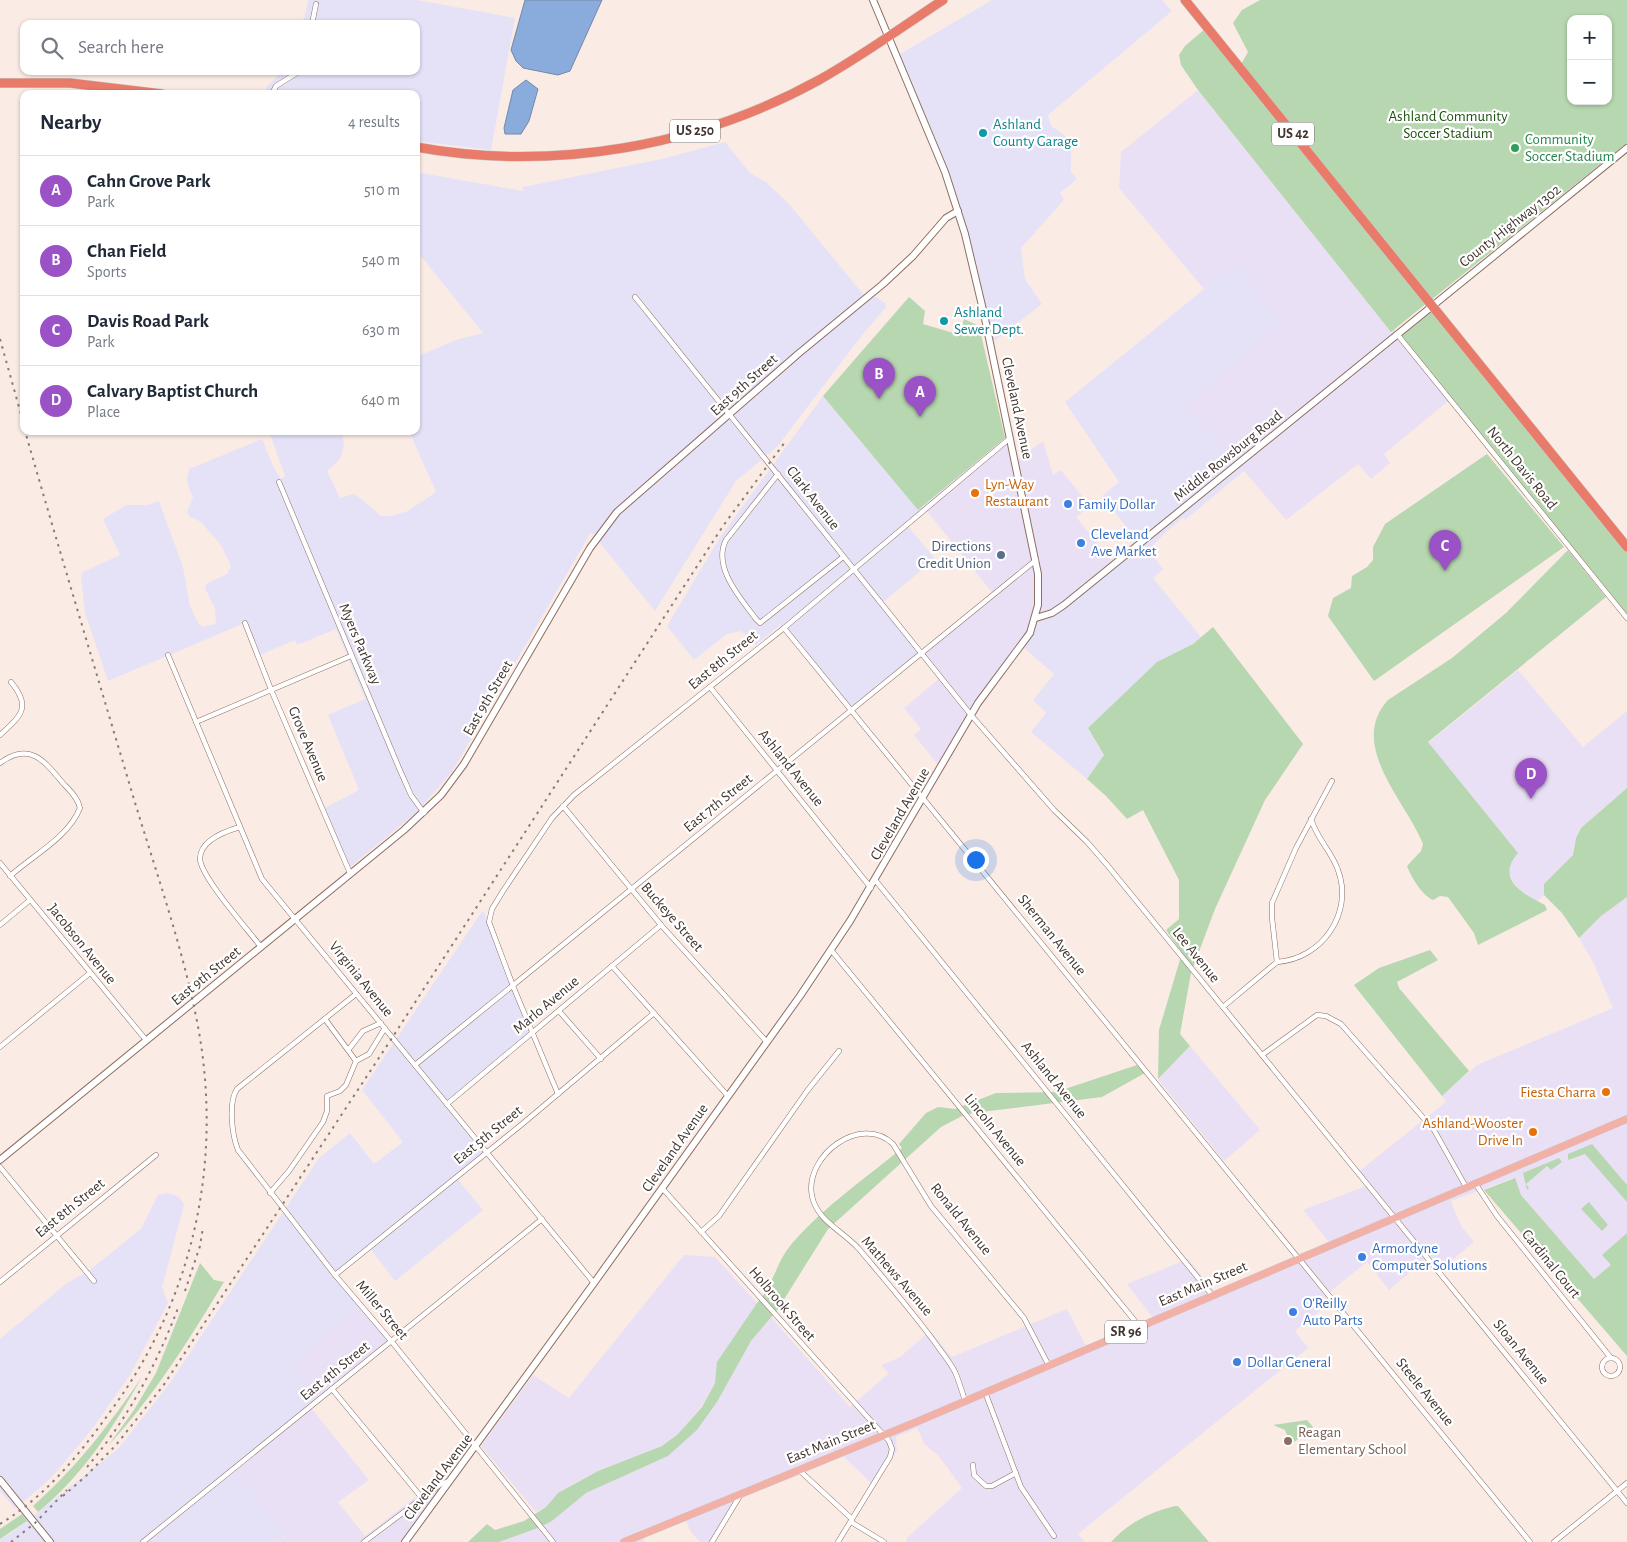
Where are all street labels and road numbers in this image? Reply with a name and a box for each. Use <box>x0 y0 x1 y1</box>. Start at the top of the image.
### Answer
road number: US 250 <box>670 120 720 142</box>
road number: US 42 <box>1272 122 1314 146</box>
street label: County Highway 1302 <box>1457 182 1564 270</box>
street label: East 9th Street <box>708 351 780 419</box>
street label: Cleveland Avenue <box>999 356 1035 460</box>
street label: Middle Rowsburg Road <box>1171 408 1285 504</box>
street label: North Davis Road <box>1484 424 1560 512</box>
street label: Clark Avenue <box>784 463 842 533</box>
street label: Myers Parkway <box>336 601 384 687</box>
street label: East 8th Street <box>686 628 761 692</box>
street label: East 9th Street <box>460 658 516 738</box>
street label: Grove Avenue <box>285 704 331 784</box>
street label: Ashland Avenue <box>756 727 827 809</box>
street label: Cleveland Avenue <box>868 765 932 863</box>
street label: East 7th Street <box>681 771 755 835</box>
street label: Buckeye Street <box>638 880 706 954</box>
street label: Sherman Avenue <box>1015 892 1089 978</box>
street label: Jacobson Avenue <box>45 901 119 987</box>
street label: Lee Avenue <box>1169 925 1223 985</box>
street label: Virginia Avenue <box>326 938 396 1020</box>
street label: East 9th Street <box>169 944 244 1008</box>
street label: Marlo Avenue <box>510 973 582 1037</box>
street label: Ashland Avenue <box>1019 1039 1090 1121</box>
street label: Lincoln Avenue <box>961 1091 1029 1169</box>
street label: Cleveland Avenue <box>639 1101 711 1195</box>
street label: East 5th Street <box>451 1103 525 1167</box>
street label: East 8th Street <box>33 1176 108 1240</box>
street label: Ronald Avenue <box>928 1180 994 1258</box>
street label: Cardinal Court <box>1519 1227 1583 1301</box>
street label: Mathews Avenue <box>859 1233 936 1319</box>
street label: East Main Street <box>1157 1259 1250 1309</box>
street label: Holbrook Street <box>746 1264 818 1344</box>
street label: Miller Street <box>353 1277 411 1343</box>
street label: Sloan Avenue <box>1490 1317 1552 1387</box>
road number: SR 96 <box>1105 1320 1147 1344</box>
street label: East 4th Street <box>298 1339 373 1403</box>
street label: Steele Avenue <box>1393 1355 1457 1429</box>
street label: East Main Street <box>784 1417 878 1467</box>
street label: Cleveland Avenue <box>401 1431 475 1523</box>

